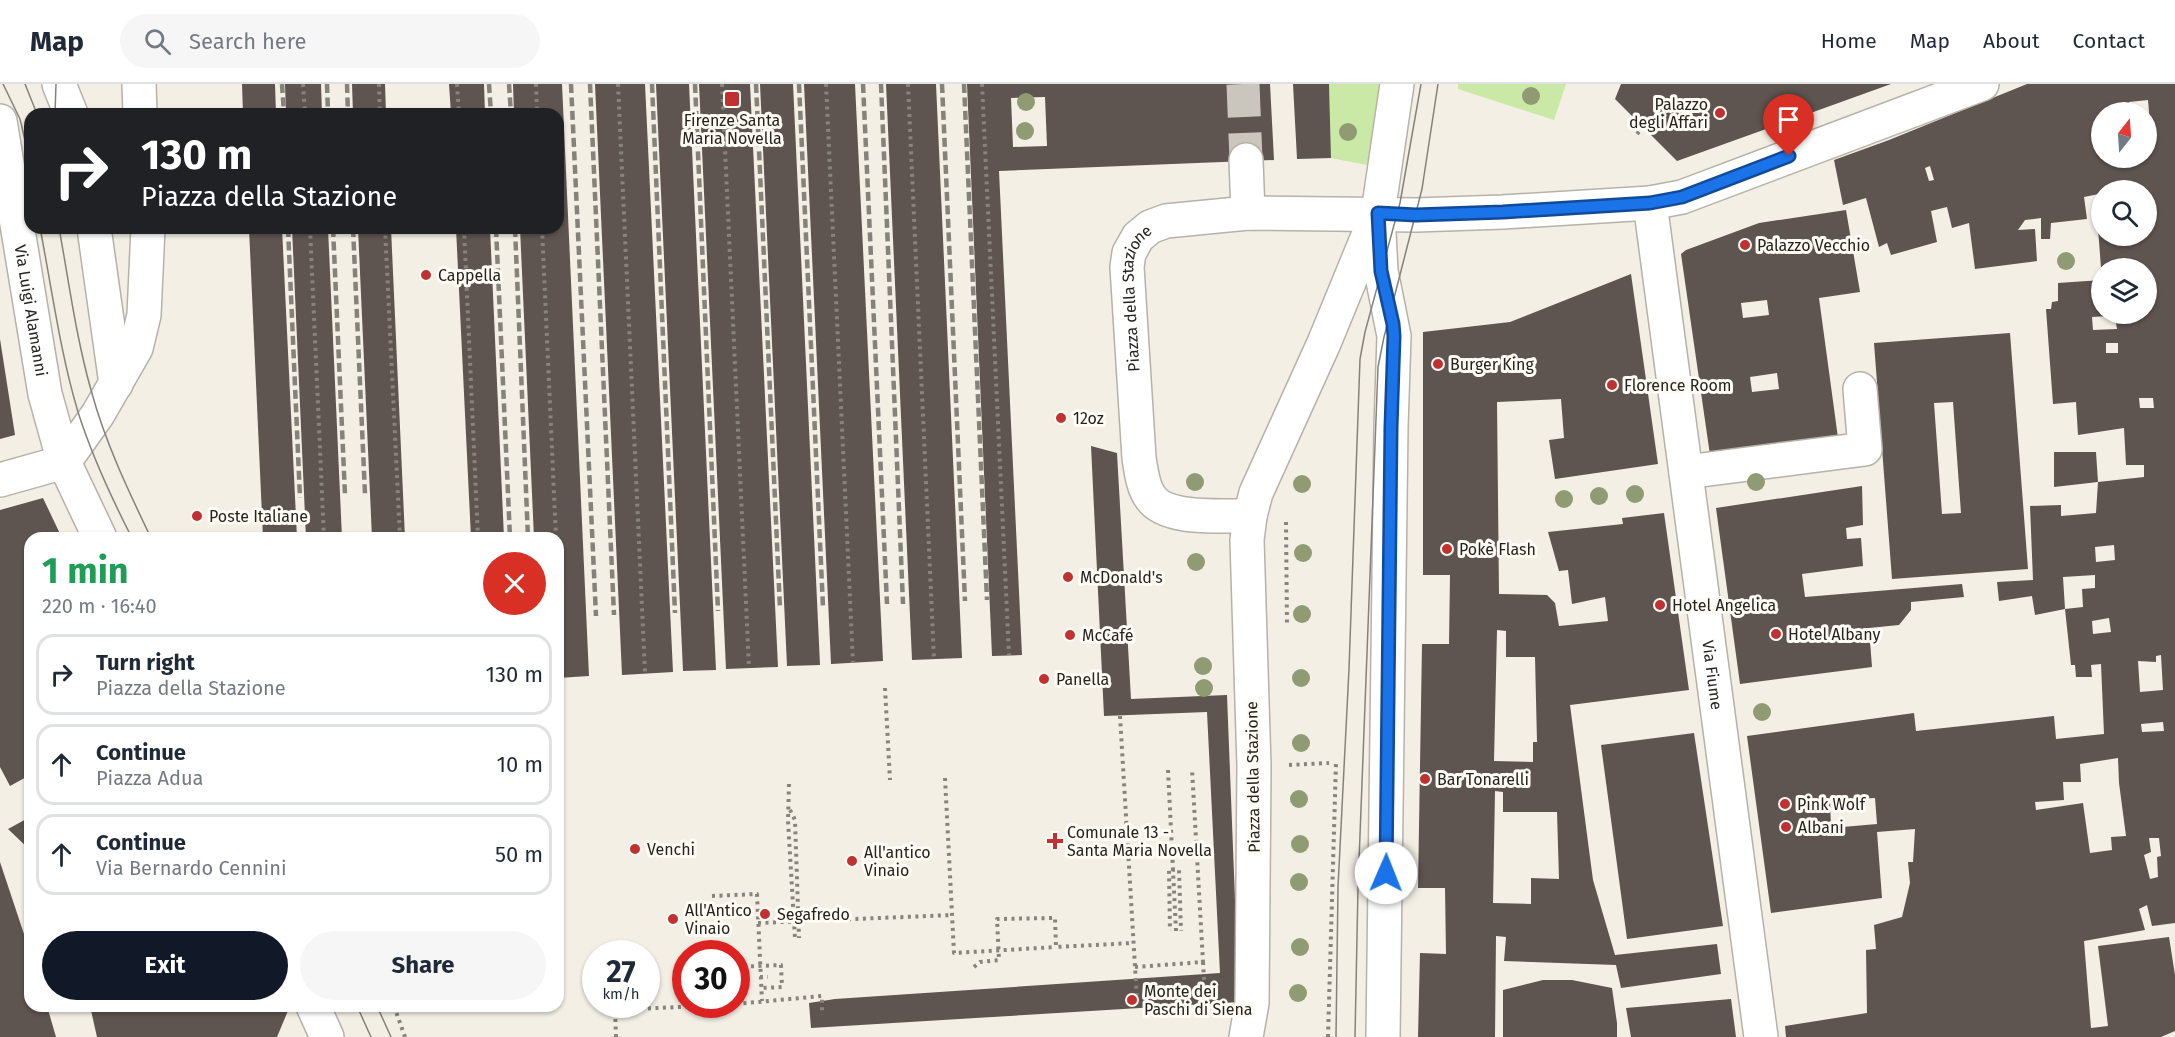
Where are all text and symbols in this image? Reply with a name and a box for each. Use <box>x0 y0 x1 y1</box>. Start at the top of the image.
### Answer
search box <box>120 14 540 68</box>
text: Map <box>30 25 84 58</box>
icon: search <box>141 25 174 58</box>
text: Search here <box>189 28 307 55</box>
text: Home <box>1821 28 1877 54</box>
text: Map <box>1910 28 1950 54</box>
text: About <box>1983 28 2040 54</box>
text: Contact <box>2073 28 2145 54</box>
marker: Firenze Santa Maria Novella <box>723 90 741 108</box>
pin <box>1763 94 1814 156</box>
place label: Palazzo degli Affari <box>1629 95 1708 132</box>
north arrow <box>2091 102 2157 168</box>
map controls <box>2091 102 2157 324</box>
icon: arrive <box>1772 103 1805 136</box>
marker: Palazzo degli Affari <box>1713 106 1727 120</box>
place label: Firenze Santa Maria Novella <box>682 111 782 148</box>
text: 130 m <box>141 130 252 180</box>
icon: right <box>42 132 120 210</box>
button: search <box>2091 180 2157 246</box>
text: Piazza della Stazione <box>141 181 397 213</box>
street label: Piazza della Stazione <box>1117 221 1155 373</box>
place label: Palazzo Vecchio <box>1757 236 1870 255</box>
marker: Palazzo Vecchio <box>1738 238 1752 252</box>
street label: Via Luigi Alamanni <box>11 243 51 378</box>
button: layers <box>2091 258 2157 324</box>
place label: Cappella <box>438 266 501 285</box>
marker: Cappella <box>419 268 433 282</box>
place label: Burger King <box>1450 355 1534 374</box>
marker: Burger King <box>1431 357 1445 371</box>
place label: Florence Room <box>1624 376 1732 395</box>
marker: Florence Room <box>1605 378 1619 392</box>
place label: 12oz <box>1073 409 1104 428</box>
marker: 12oz <box>1054 411 1068 425</box>
place label: Poste Italiane <box>209 507 308 526</box>
marker: Poste Italiane <box>190 509 204 523</box>
place label: Pokè Flash <box>1459 540 1536 559</box>
marker: Pokè Flash <box>1440 542 1454 556</box>
text: 1 min <box>42 549 129 593</box>
button: close <box>483 552 546 615</box>
place label: McDonald's <box>1080 568 1163 587</box>
marker: McDonald's <box>1061 570 1075 584</box>
text: 220 m · 16:40 <box>42 594 157 618</box>
place label: Hotel Angelica <box>1672 596 1776 615</box>
marker: Hotel Angelica <box>1653 598 1667 612</box>
place label: Hotel Albany <box>1788 625 1881 644</box>
place label: McCafé <box>1082 626 1134 645</box>
marker: Hotel Albany <box>1769 627 1783 641</box>
marker: McCafé <box>1063 628 1077 642</box>
street label: Via Fiume <box>1699 639 1727 711</box>
text: Turn right <box>96 649 195 676</box>
icon: right <box>45 658 78 691</box>
text: 130 m <box>486 661 543 688</box>
place label: Panella <box>1056 670 1109 689</box>
marker: Panella <box>1037 672 1051 686</box>
text: Piazza della Stazione <box>96 676 286 700</box>
street label: Piazza della Stazione <box>1242 701 1264 853</box>
text: Continue <box>96 739 186 766</box>
icon: ahead <box>45 748 78 781</box>
text: 10 m <box>497 751 543 778</box>
text: Piazza Adua <box>96 766 203 790</box>
place label: Bar Tonarelli <box>1437 770 1529 789</box>
marker: Bar Tonarelli <box>1418 772 1432 786</box>
place label: Pink Wolf <box>1797 795 1867 814</box>
marker: Pink Wolf <box>1778 797 1792 811</box>
place label: Albani <box>1798 818 1844 837</box>
marker: Albani <box>1779 820 1793 834</box>
place label: Comunale 13 - Santa Maria Novella <box>1067 823 1212 860</box>
text: Continue <box>96 829 186 856</box>
marker: Comunale 13 - Santa Maria Novella <box>1048 834 1062 848</box>
icon: ahead <box>45 838 78 871</box>
place label: Venchi <box>647 840 695 859</box>
text: 50 m <box>495 841 543 868</box>
position arrow <box>1354 841 1418 905</box>
marker: Venchi <box>628 842 642 856</box>
place label: All'antico Vinaio <box>864 843 931 880</box>
marker: All'antico Vinaio <box>845 854 859 868</box>
text: Via Bernardo Cennini <box>96 856 287 880</box>
place label: All'Antico Vinaio <box>685 901 752 938</box>
place label: Segafredo <box>777 905 850 924</box>
marker: Segafredo <box>758 907 772 921</box>
marker: All'Antico Vinaio <box>666 912 680 926</box>
button: Exit <box>42 931 288 1000</box>
button: Share <box>300 931 546 1000</box>
speed limit sign: 30 <box>672 940 750 1018</box>
text: 27 <box>606 954 636 990</box>
place label: Monte dei Paschi di Siena <box>1144 982 1253 1019</box>
text: km/h <box>602 985 640 1003</box>
marker: Monte dei Paschi di Siena <box>1125 993 1139 1007</box>

